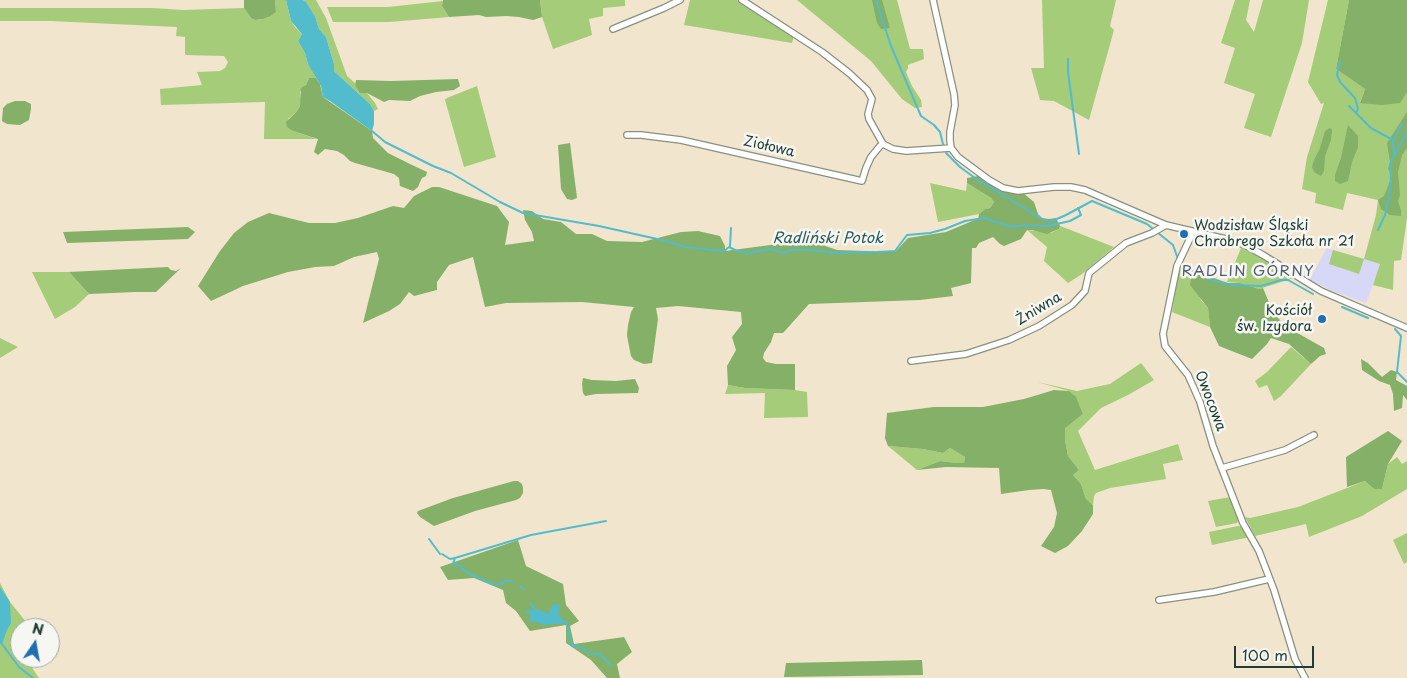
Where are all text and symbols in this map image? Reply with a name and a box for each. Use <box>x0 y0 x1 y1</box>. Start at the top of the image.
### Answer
street label: Ziołowa <box>742 133 796 161</box>
place label: Wodzisław Śląski Chrobrego Szkoła nr 21 <box>1194 218 1354 250</box>
marker: Wodzisław Śląski Chrobrego Szkoła nr 21 <box>1178 228 1190 240</box>
water label: Radliński Potok <box>773 230 883 248</box>
district label: RADLIN GÓRNY <box>1181 263 1315 281</box>
street label: Żniwna <box>1013 289 1065 329</box>
place label: Kościół św. Izydora <box>1237 303 1312 336</box>
marker: Kościół św. Izydora <box>1316 313 1328 325</box>
street label: Owocowa <box>1191 369 1229 433</box>
text: N <box>30 617 46 640</box>
north arrow <box>10 618 60 668</box>
scale bar <box>1237 636 1317 668</box>
text: 100 m <box>1242 643 1288 666</box>

